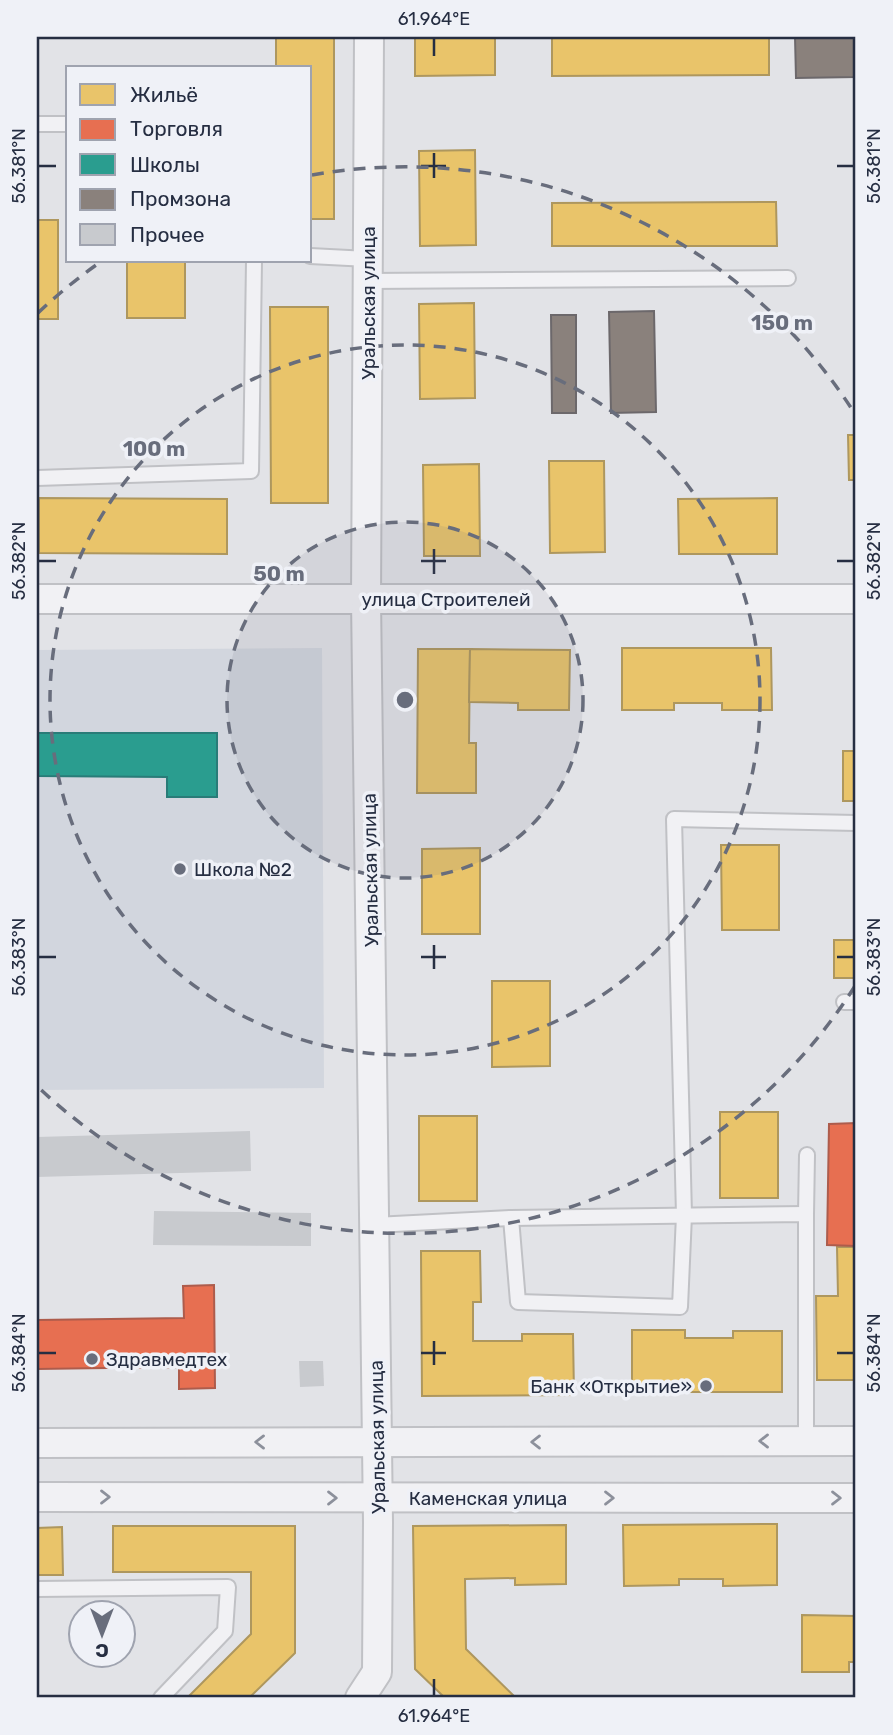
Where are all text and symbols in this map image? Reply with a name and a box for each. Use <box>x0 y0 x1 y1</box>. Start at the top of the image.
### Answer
text: 61.964°E <box>398 8 470 30</box>
legend <box>66 66 312 262</box>
text: Жильё <box>130 82 198 107</box>
text: Торговля <box>130 116 223 141</box>
text: 56.381°N <box>8 128 30 204</box>
text: 56.381°N <box>863 128 885 204</box>
text: Школы <box>130 152 200 177</box>
text: Промзона <box>130 186 231 211</box>
text: Прочее <box>130 222 205 247</box>
street label: Уральская улица <box>357 226 380 380</box>
text: 150 m <box>751 310 813 335</box>
text: 100 m <box>123 436 185 461</box>
text: 56.382°N <box>8 522 30 600</box>
text: 56.382°N <box>863 522 885 600</box>
text: 50 m <box>253 561 305 586</box>
street label: улица Строителей <box>361 588 531 611</box>
centre of rings <box>393 688 417 712</box>
street label: Уральская улица <box>358 793 383 947</box>
place label: Школа №2 <box>194 858 292 881</box>
marker: Школа №2 <box>172 861 188 877</box>
text: 56.383°N <box>8 918 30 996</box>
text: 56.383°N <box>863 918 885 996</box>
text: 56.384°N <box>8 1313 30 1393</box>
text: 56.384°N <box>863 1313 885 1393</box>
place label: Здравмедтех <box>106 1348 227 1371</box>
marker: Здравмедтех <box>84 1351 100 1367</box>
street label: Уральская улица <box>365 1360 390 1514</box>
place label: Банк «Открытие» <box>530 1375 692 1398</box>
marker: Банк «Открытие» <box>698 1378 714 1394</box>
one-way arrow <box>758 1433 768 1449</box>
one-way arrow <box>255 1434 265 1450</box>
one-way arrow <box>530 1434 541 1450</box>
street label: Каменская улица <box>409 1487 567 1510</box>
one-way arrow <box>100 1489 111 1505</box>
one-way arrow <box>328 1490 338 1506</box>
one-way arrow <box>604 1490 615 1506</box>
one-way arrow <box>832 1490 842 1506</box>
north arrow <box>66 1598 136 1668</box>
text: С <box>95 1639 109 1662</box>
text: 61.964°E <box>398 1705 470 1727</box>

